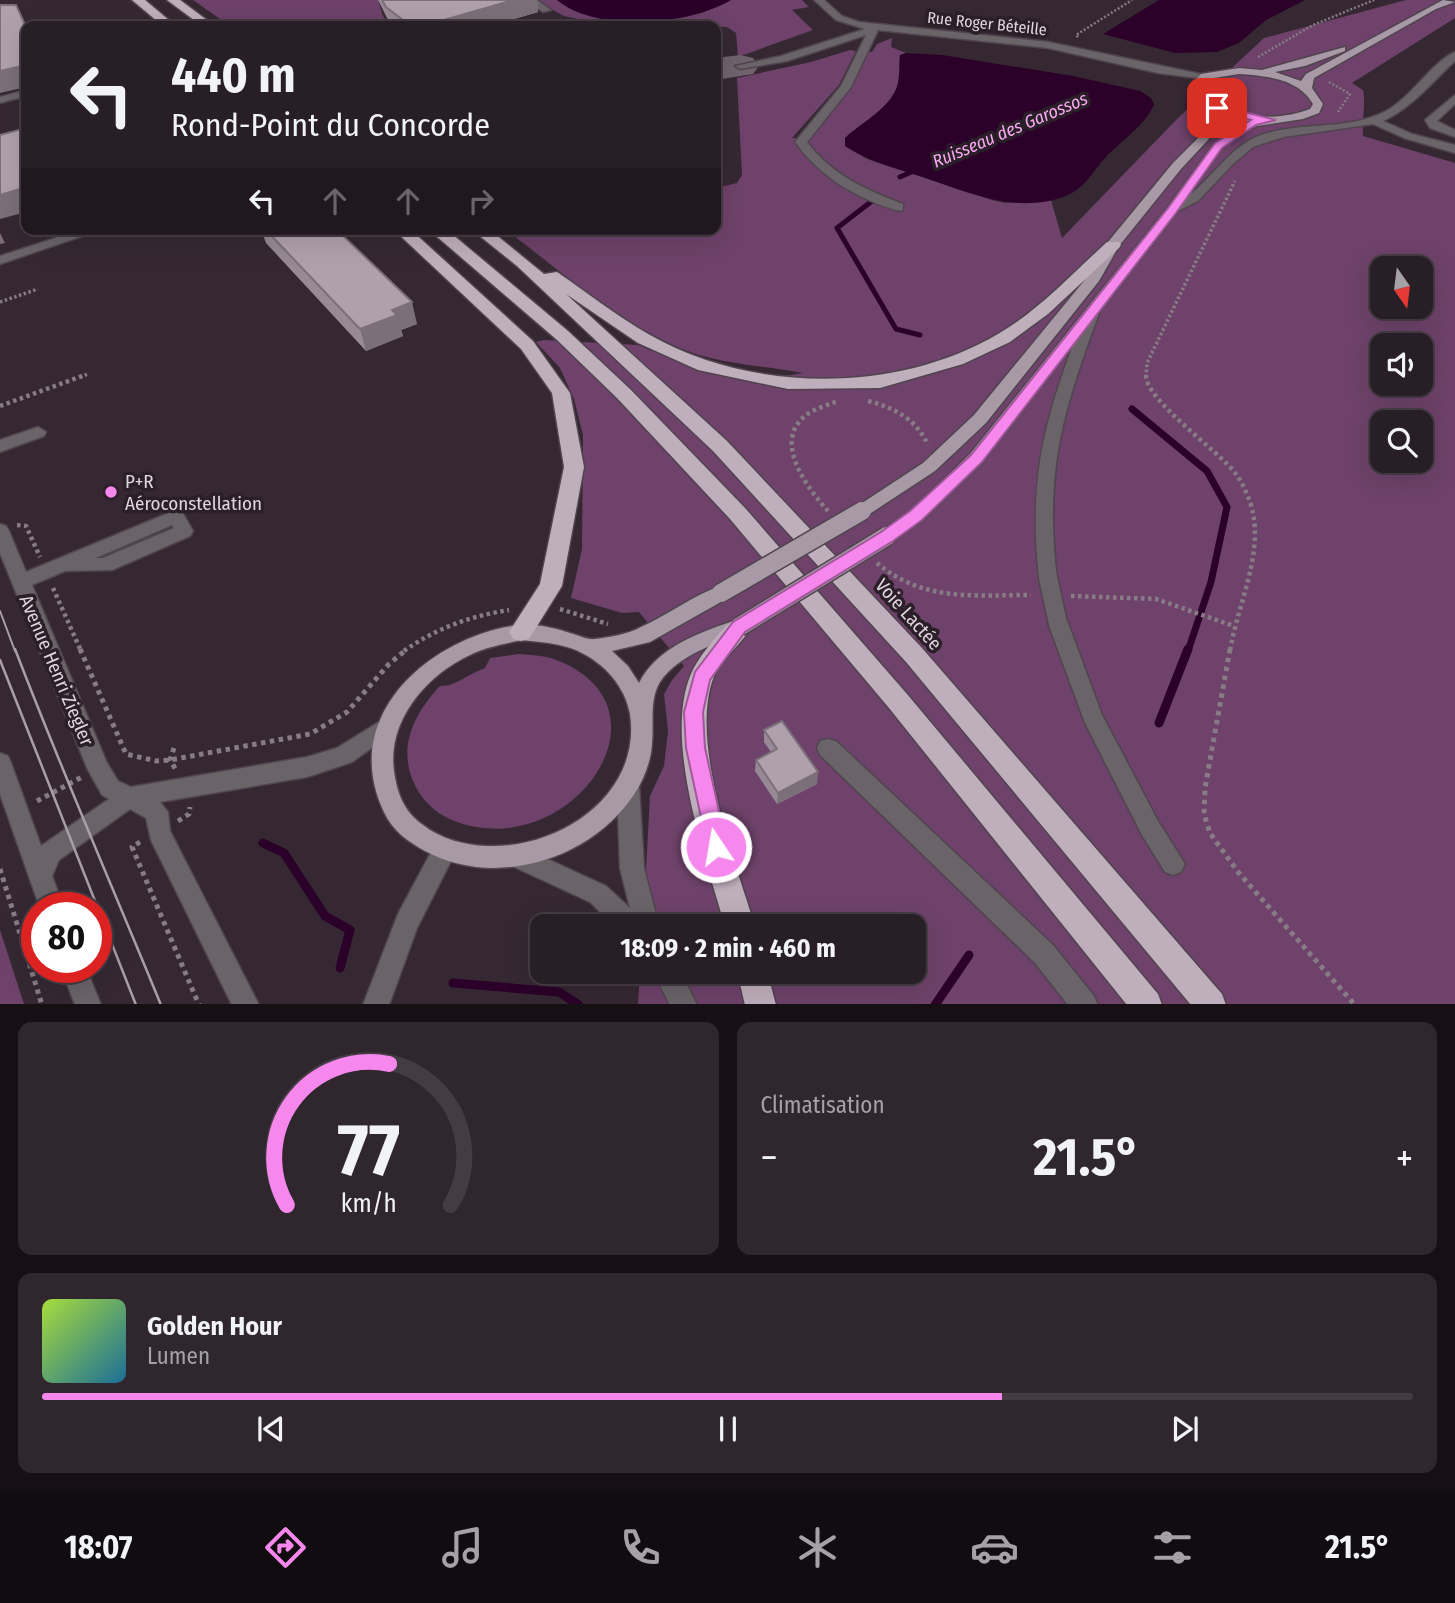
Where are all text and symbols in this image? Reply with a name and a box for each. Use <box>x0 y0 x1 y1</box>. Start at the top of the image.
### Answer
street label: Rue Roger Béteille <box>926 8 1048 39</box>
text: 440 m <box>171 46 296 105</box>
icon: left <box>56 49 147 140</box>
pin <box>1187 78 1247 138</box>
water label: Ruisseau des Garossos <box>929 87 1091 173</box>
icon: arrive <box>1198 89 1236 127</box>
text: Rond-Point du Concorde <box>171 106 490 144</box>
icon: left <box>243 182 281 220</box>
icon: ahead <box>316 182 354 220</box>
icon: ahead <box>389 182 427 220</box>
icon: right <box>462 182 500 220</box>
north arrow <box>1370 256 1433 318</box>
map controls <box>1370 256 1433 473</box>
button: sound <box>1370 333 1433 396</box>
button: search <box>1370 410 1433 473</box>
place label: P+R Aéroconstellation <box>125 470 262 515</box>
marker: P+R Aéroconstellation <box>103 484 119 500</box>
street label: Voie Lactée <box>871 574 947 655</box>
street label: Avenue Henri Ziegler <box>14 591 99 749</box>
position arrow <box>679 810 753 884</box>
speed limit sign: 80 <box>21 892 112 983</box>
text: 18:09 · 2 min · 460 m <box>620 933 836 964</box>
text: Climatisation <box>761 1091 885 1119</box>
text: 77 <box>337 1107 399 1194</box>
text: 21.5° <box>1033 1126 1140 1189</box>
text: − <box>761 1135 778 1181</box>
text: + <box>1396 1135 1413 1181</box>
text: km/h <box>340 1188 396 1218</box>
text: Golden Hour <box>147 1311 282 1342</box>
text: Lumen <box>147 1342 210 1370</box>
icon: previous <box>252 1410 290 1448</box>
icon: pause <box>709 1410 747 1448</box>
icon: next <box>1166 1410 1204 1448</box>
icon: directions <box>261 1523 310 1572</box>
icon: music <box>438 1523 487 1572</box>
icon: phone <box>616 1523 665 1572</box>
icon: climate <box>793 1523 842 1572</box>
icon: car <box>970 1523 1019 1572</box>
icon: filters <box>1148 1523 1197 1572</box>
text: 18:07 <box>64 1528 132 1566</box>
text: 21.5° <box>1325 1528 1391 1566</box>

